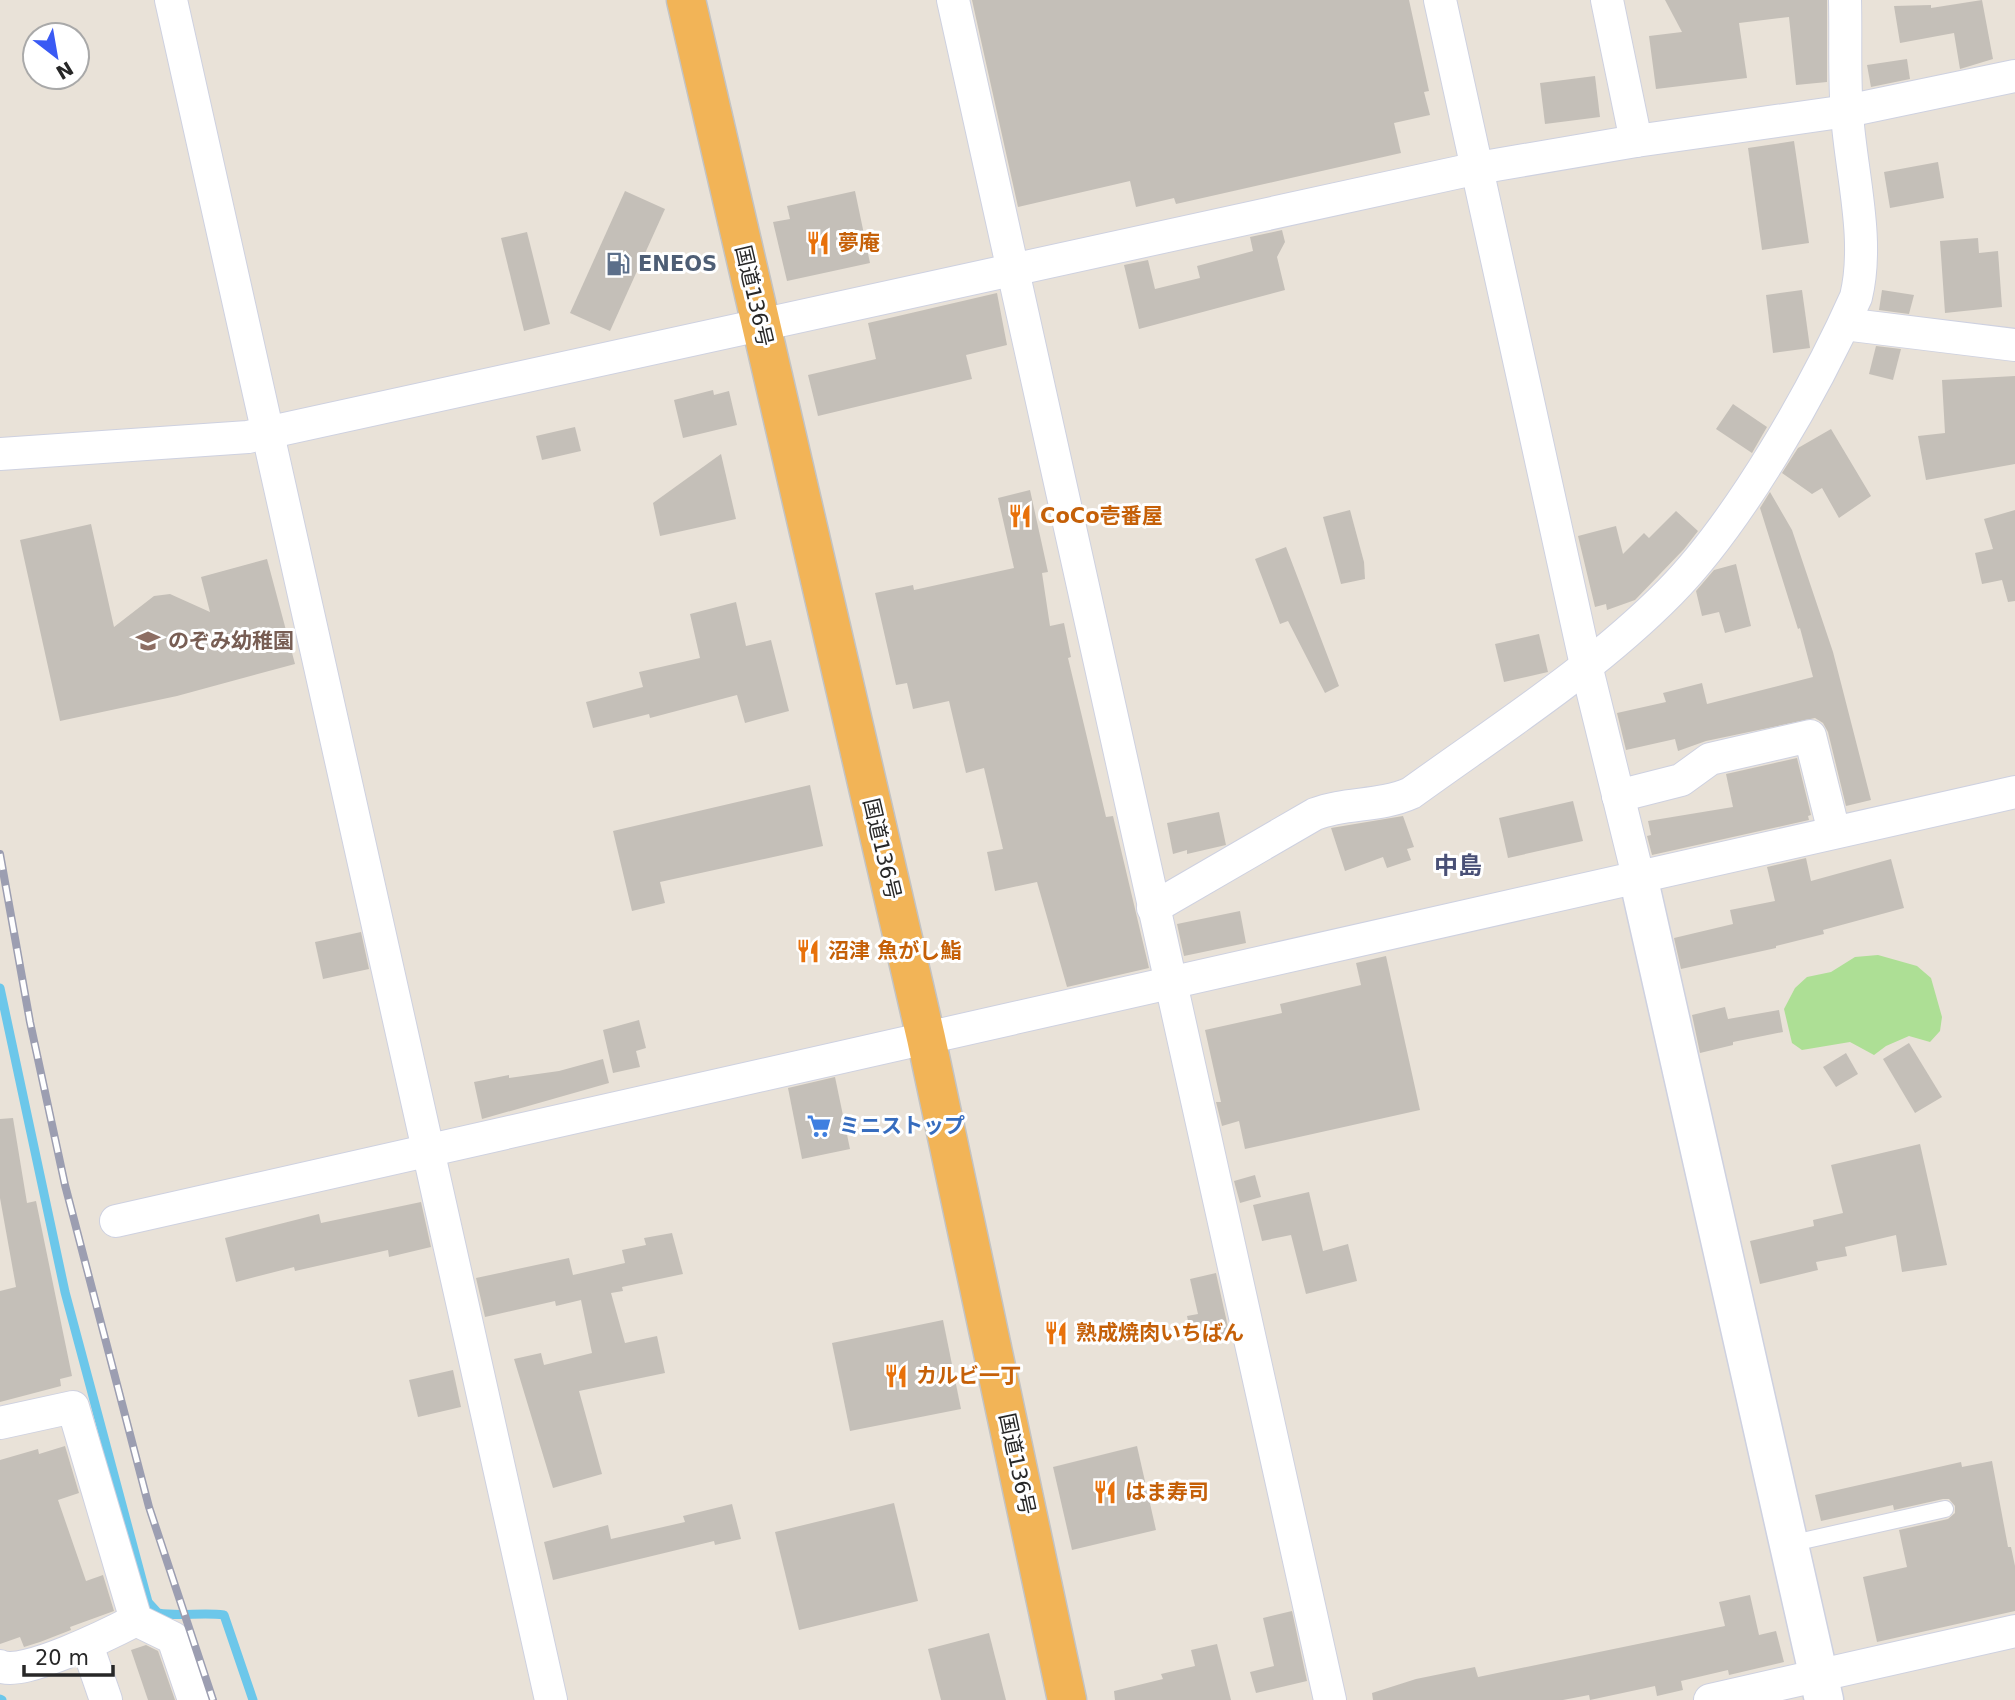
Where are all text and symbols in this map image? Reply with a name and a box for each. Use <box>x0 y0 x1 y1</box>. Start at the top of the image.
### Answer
north arrow <box>21 21 91 91</box>
text: N <box>52 57 77 84</box>
restaurant icon: 夢庵 <box>804 229 832 257</box>
place label: 夢庵 <box>838 231 880 255</box>
street label: 国道136号 <box>731 243 777 349</box>
fuel station icon: ENEOS <box>604 250 632 278</box>
place label: ENEOS <box>638 252 717 276</box>
restaurant icon: CoCo壱番屋 <box>1006 502 1034 530</box>
place label: CoCo壱番屋 <box>1040 504 1163 528</box>
school or university icon: のぞみ幼稚園 <box>134 627 162 655</box>
place label: のぞみ幼稚園 <box>168 629 294 653</box>
street label: 国道136号 <box>859 796 905 902</box>
district label: 中島 <box>1434 852 1482 880</box>
restaurant icon: 沼津 魚がし鮨 <box>794 937 822 965</box>
place label: 沼津 魚がし鮨 <box>828 939 961 963</box>
supermarket icon: ミニストップ <box>805 1112 833 1140</box>
place label: ミニストップ <box>839 1114 965 1138</box>
restaurant icon: 熟成焼肉いちばん <box>1042 1319 1070 1347</box>
place label: 熟成焼肉いちばん <box>1076 1321 1244 1345</box>
restaurant icon: カルビ一丁 <box>882 1362 910 1390</box>
place label: カルビ一丁 <box>916 1364 1021 1388</box>
street label: 国道136号 <box>995 1411 1039 1517</box>
restaurant icon: はま寿司 <box>1091 1478 1119 1506</box>
place label: はま寿司 <box>1125 1480 1209 1504</box>
scale bar <box>24 1634 114 1678</box>
text: 20 m <box>35 1646 89 1670</box>

